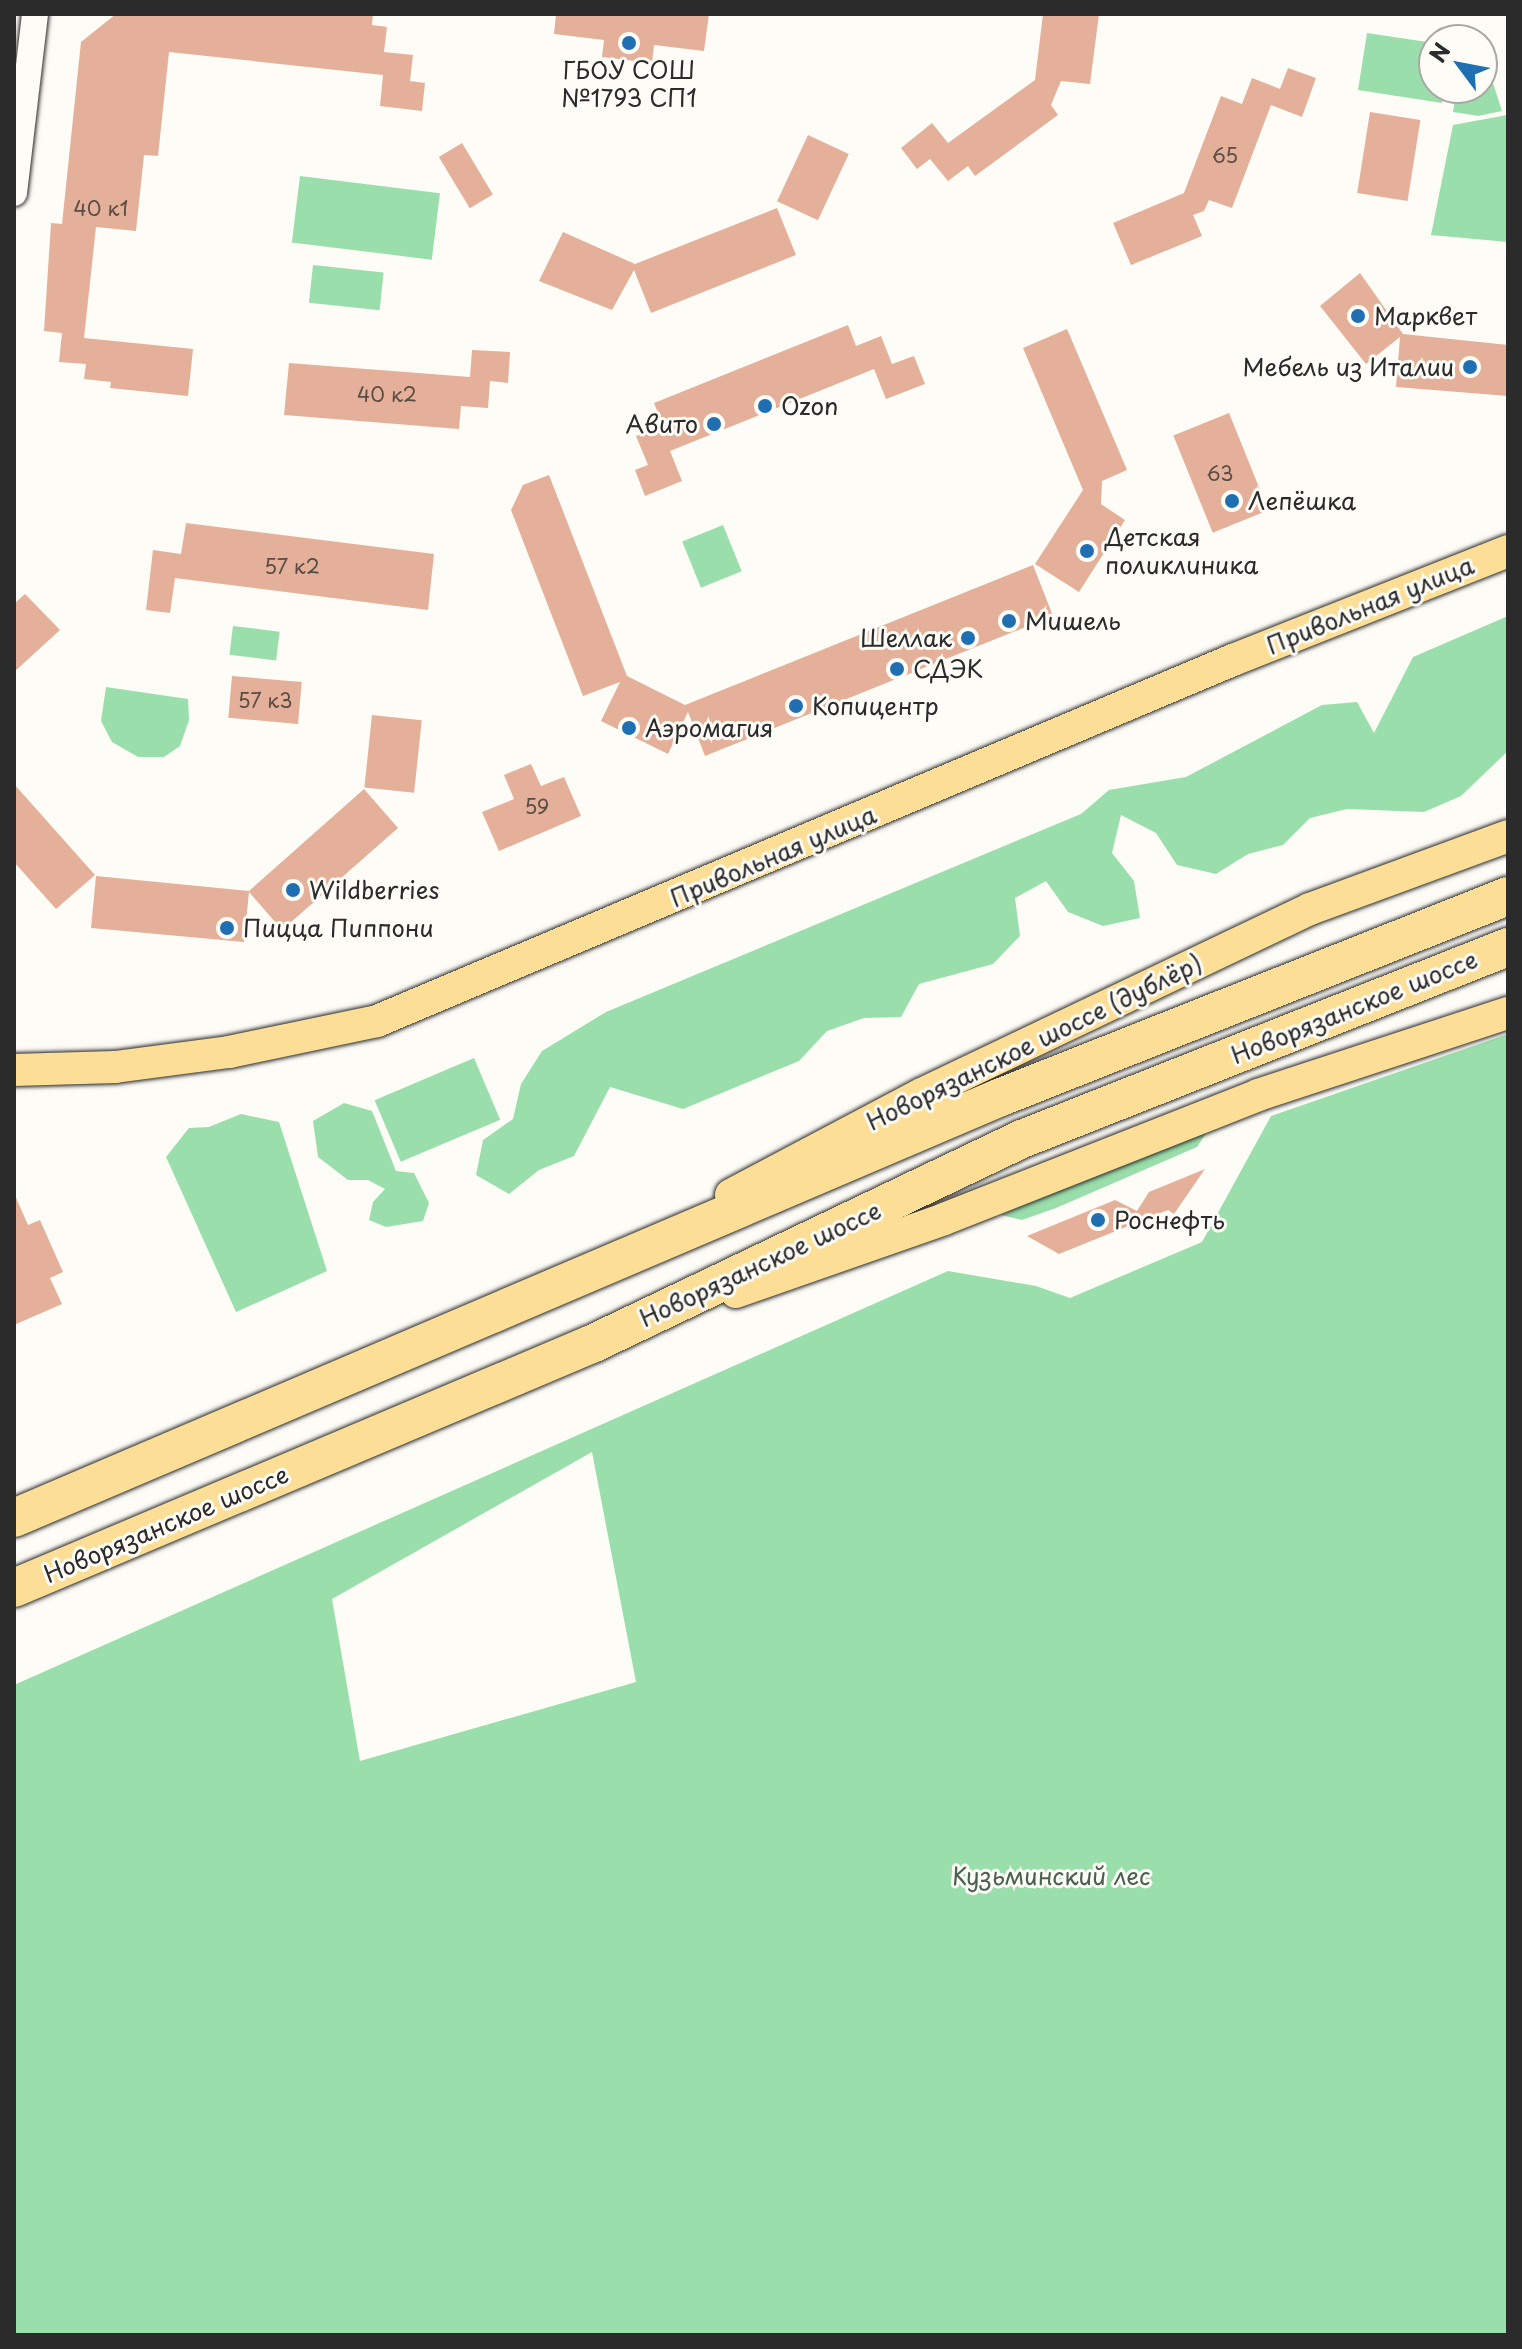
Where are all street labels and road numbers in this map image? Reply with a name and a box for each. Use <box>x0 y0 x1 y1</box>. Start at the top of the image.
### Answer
street label: Привольная улица <box>1261 550 1479 660</box>
street label: Привольная улица <box>665 799 881 913</box>
street label: Новорязанское шоссе <box>1227 944 1481 1070</box>
street label: Новорязанское шоссе (дублёр) <box>861 948 1207 1136</box>
street label: Новорязанское шоссе <box>635 1195 885 1333</box>
street label: Новорязанское шоссе <box>39 1459 293 1589</box>

